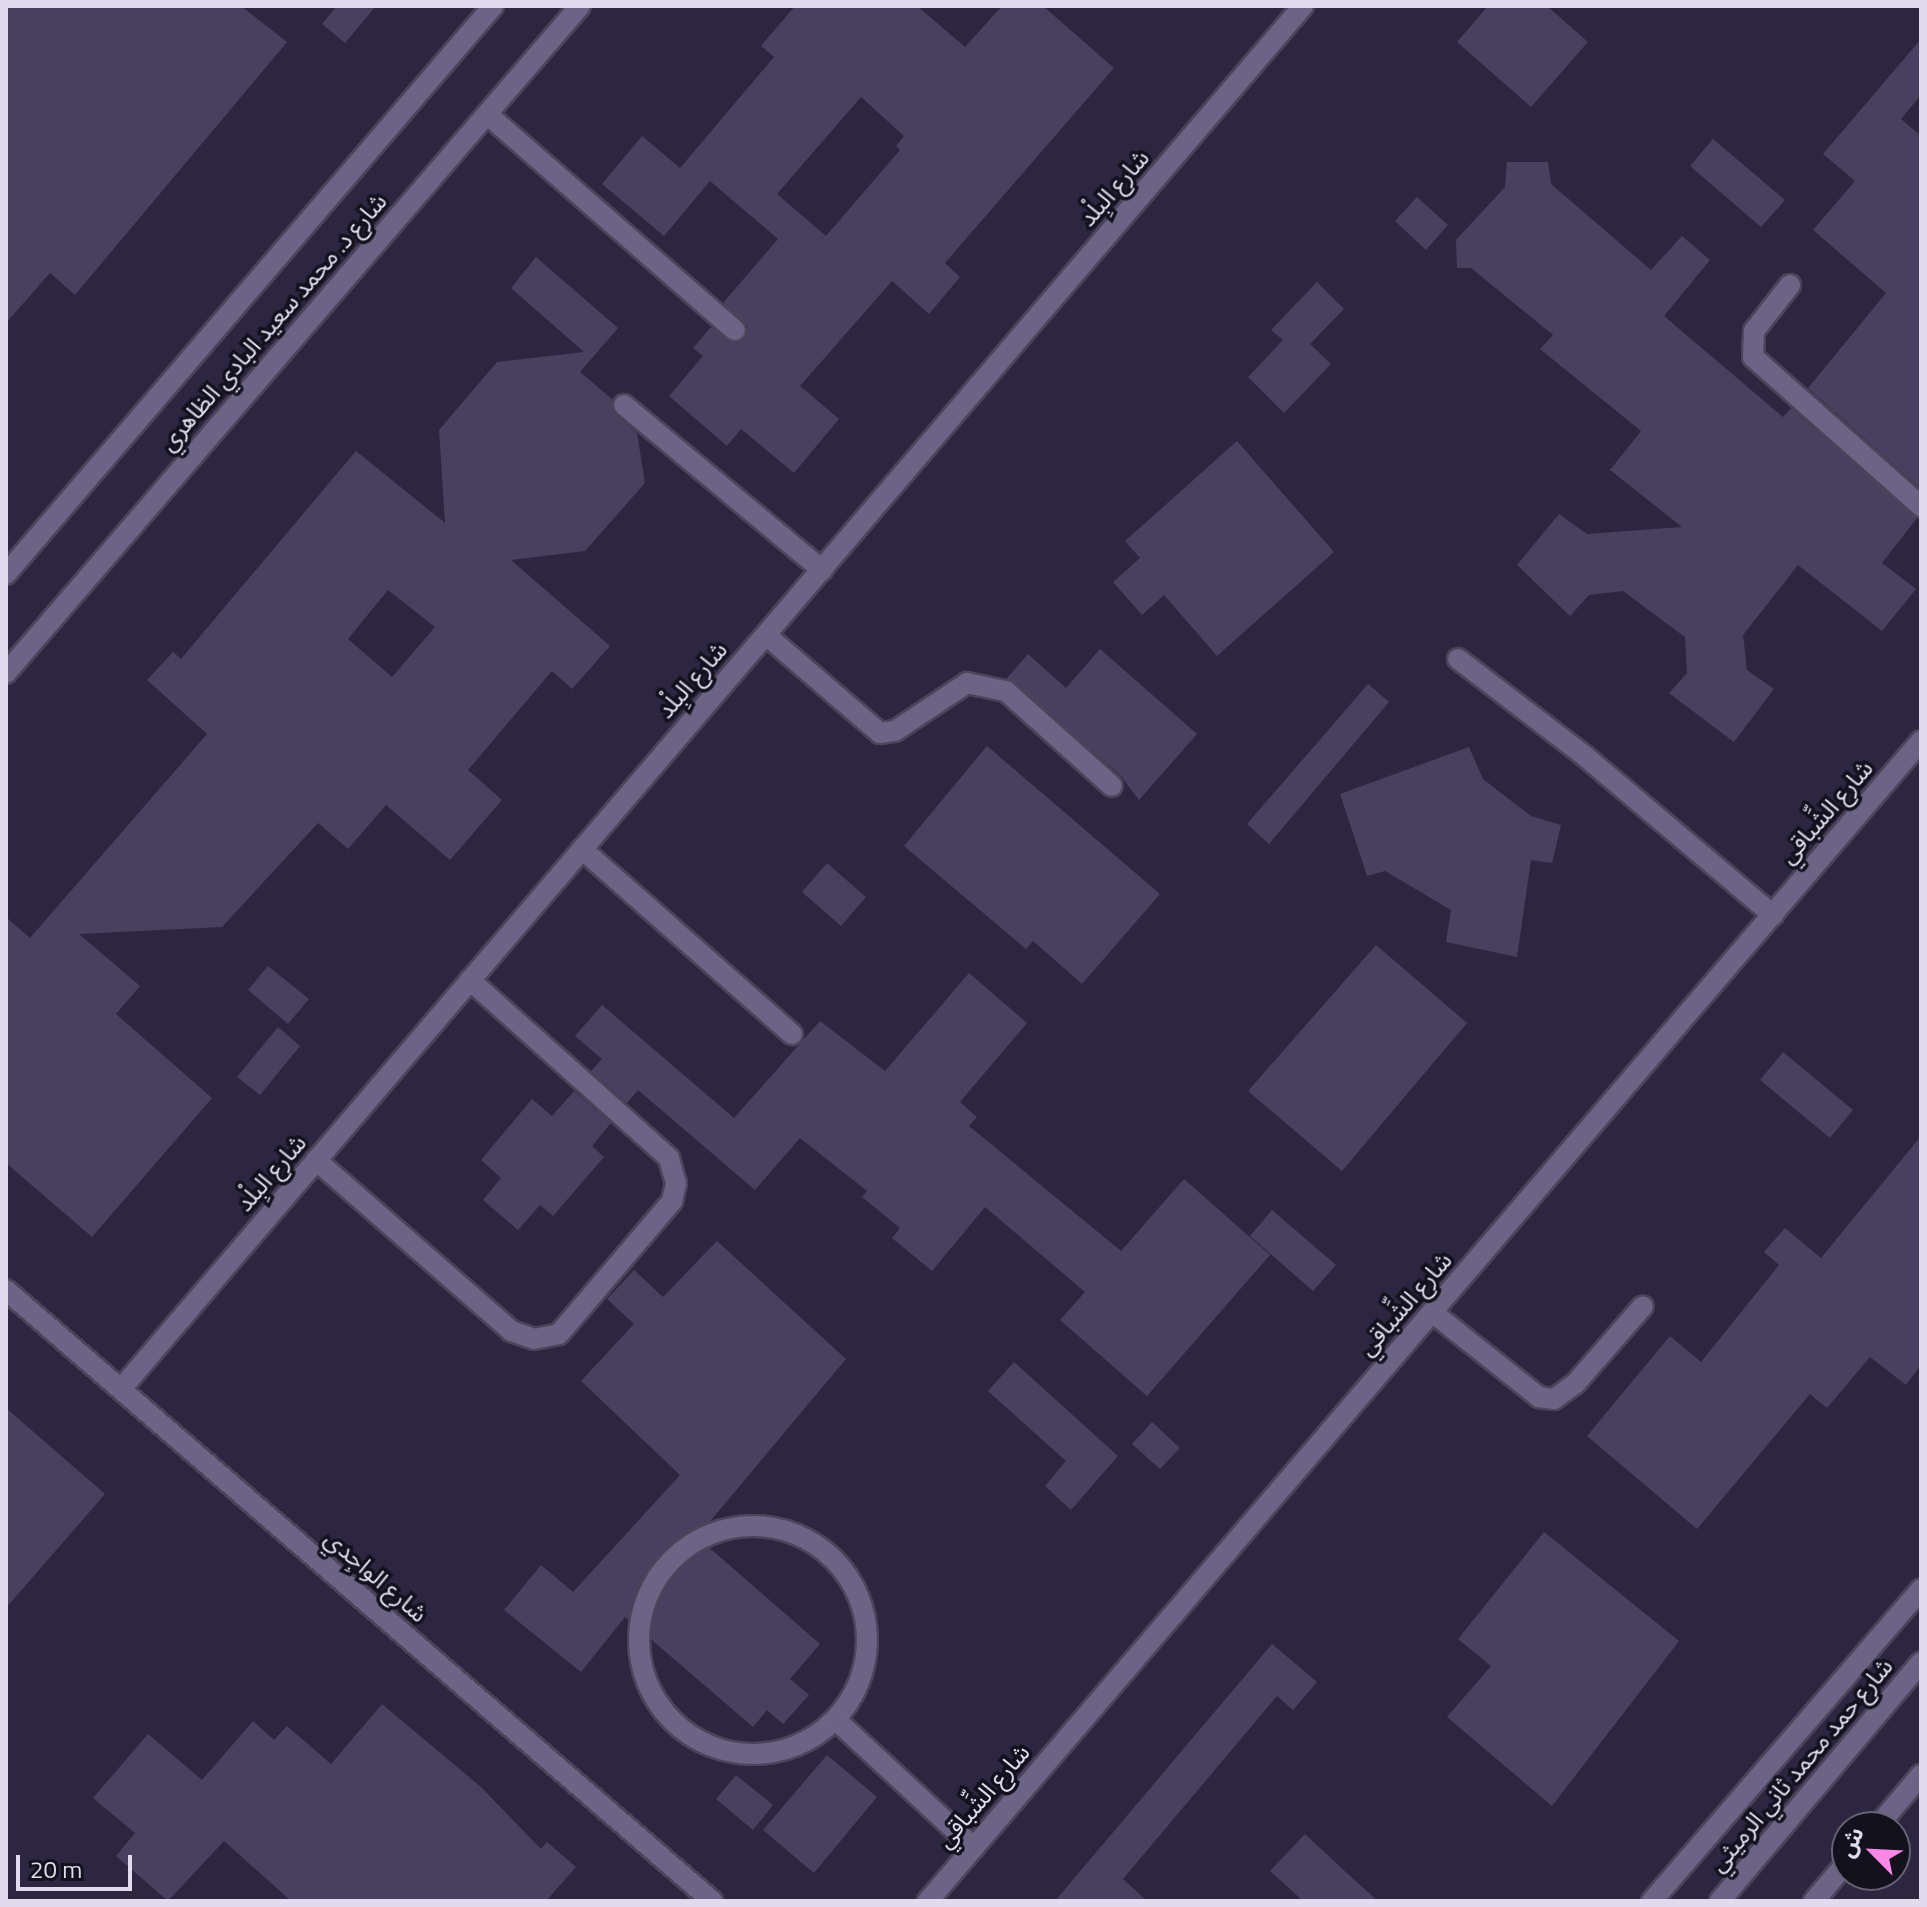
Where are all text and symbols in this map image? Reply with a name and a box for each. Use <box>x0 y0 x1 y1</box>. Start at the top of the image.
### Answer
street label: شارع البِلْد <box>1073 144 1155 232</box>
street label: شارع د. محمد سعيد البادي الظاهري <box>153 187 393 457</box>
street label: شارع البِلْد <box>651 636 733 724</box>
street label: شارع الشِّباقي <box>1773 754 1879 870</box>
street label: شارع البِلْد <box>230 1129 312 1217</box>
street label: شارع الشِّباقي <box>1352 1246 1458 1362</box>
street label: شارع الواجِدي <box>319 1524 433 1628</box>
street label: شارع حمد محمد ثاني الرميثي <box>1703 1652 1899 1878</box>
street label: شارع الشِّباقي <box>930 1738 1036 1854</box>
north arrow <box>1831 1811 1911 1891</box>
scale bar <box>20 1839 136 1889</box>
text: 20 m <box>30 1851 82 1887</box>

